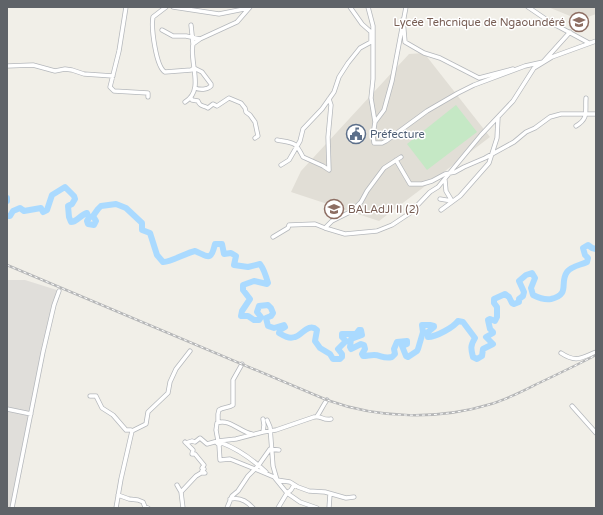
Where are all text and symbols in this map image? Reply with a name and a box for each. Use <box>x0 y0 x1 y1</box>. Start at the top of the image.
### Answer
school or university icon: Lycée Tehcnique de Ngaoundéré <box>568 11 590 33</box>
place label: Lycée Tehcnique de Ngaoundéré <box>393 16 565 29</box>
public building icon: Préfecture <box>345 123 367 145</box>
place label: Préfecture <box>370 128 425 141</box>
school or university icon: BALAdJI II (2) <box>323 198 345 220</box>
place label: BALAdJI II (2) <box>348 203 419 216</box>

